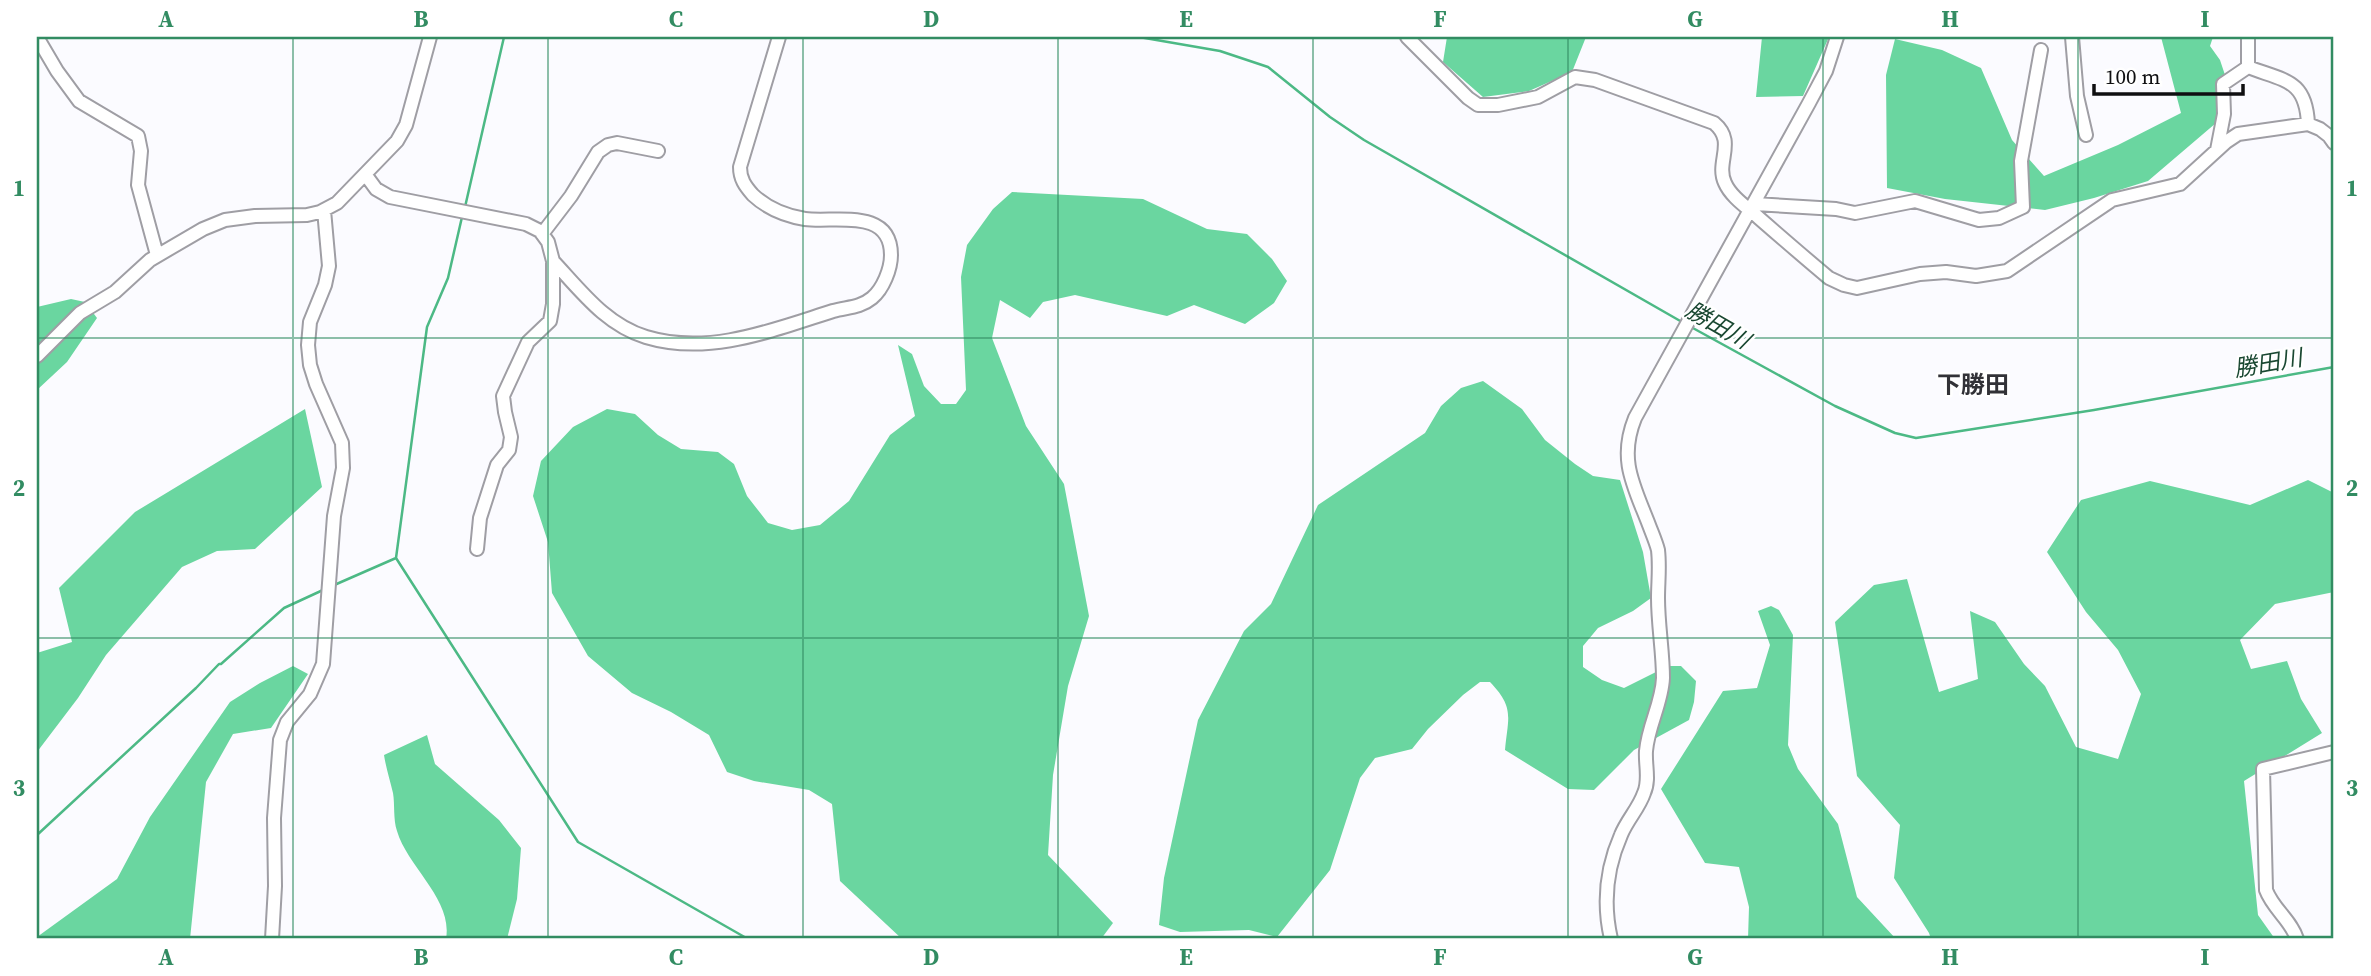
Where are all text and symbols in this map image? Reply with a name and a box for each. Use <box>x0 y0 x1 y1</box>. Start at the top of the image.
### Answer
text: A <box>158 3 174 35</box>
text: B <box>414 3 429 35</box>
text: C <box>669 3 683 35</box>
text: D <box>923 3 939 35</box>
text: E <box>1179 3 1193 35</box>
text: F <box>1433 3 1447 35</box>
text: G <box>1687 3 1703 35</box>
text: H <box>1941 3 1959 35</box>
text: I <box>2201 3 2210 35</box>
scale bar <box>2094 52 2243 96</box>
text: 100 m <box>2105 62 2160 91</box>
text: 1 <box>13 172 25 204</box>
text: 1 <box>2346 172 2358 204</box>
water label: 勝田川 <box>1680 294 1758 358</box>
water label: 勝田川 <box>2231 341 2308 385</box>
district label: 下勝田 <box>1937 368 2009 401</box>
text: 2 <box>13 472 25 504</box>
text: 2 <box>2346 472 2358 504</box>
text: 3 <box>13 772 25 804</box>
text: 3 <box>2346 772 2358 804</box>
text: A <box>158 941 174 973</box>
text: B <box>414 941 429 973</box>
text: C <box>669 941 683 973</box>
text: D <box>923 941 939 973</box>
text: E <box>1179 941 1193 973</box>
text: F <box>1433 941 1447 973</box>
text: G <box>1687 941 1703 973</box>
text: H <box>1941 941 1959 973</box>
text: I <box>2201 941 2210 973</box>

